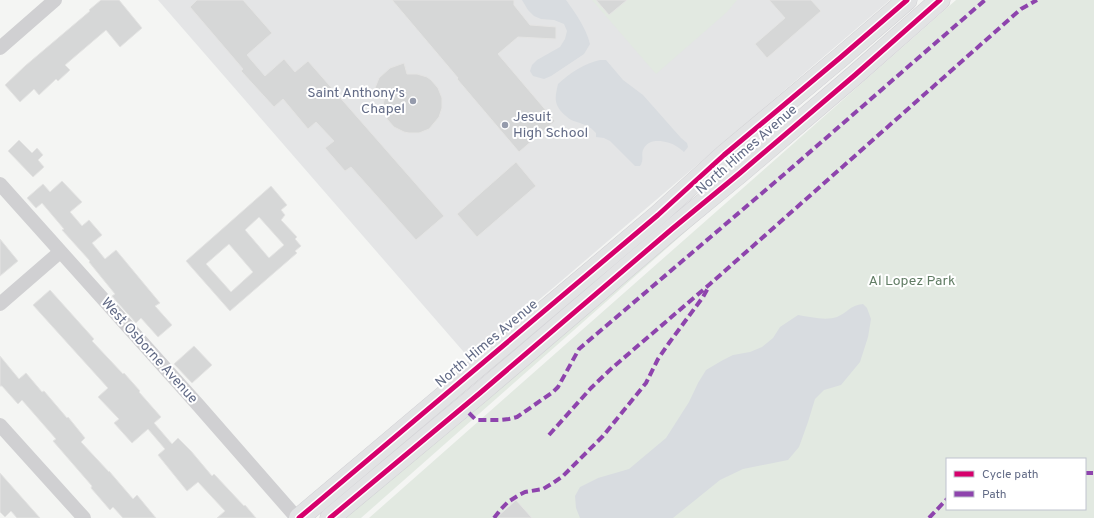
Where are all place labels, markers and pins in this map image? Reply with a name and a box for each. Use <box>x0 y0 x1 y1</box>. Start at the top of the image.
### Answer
place label: Saint Anthony's Chapel <box>307 85 405 118</box>
marker: Saint Anthony's Chapel <box>408 96 418 106</box>
place label: Jesuit High School <box>513 109 588 142</box>
marker: Jesuit High School <box>500 120 510 130</box>

